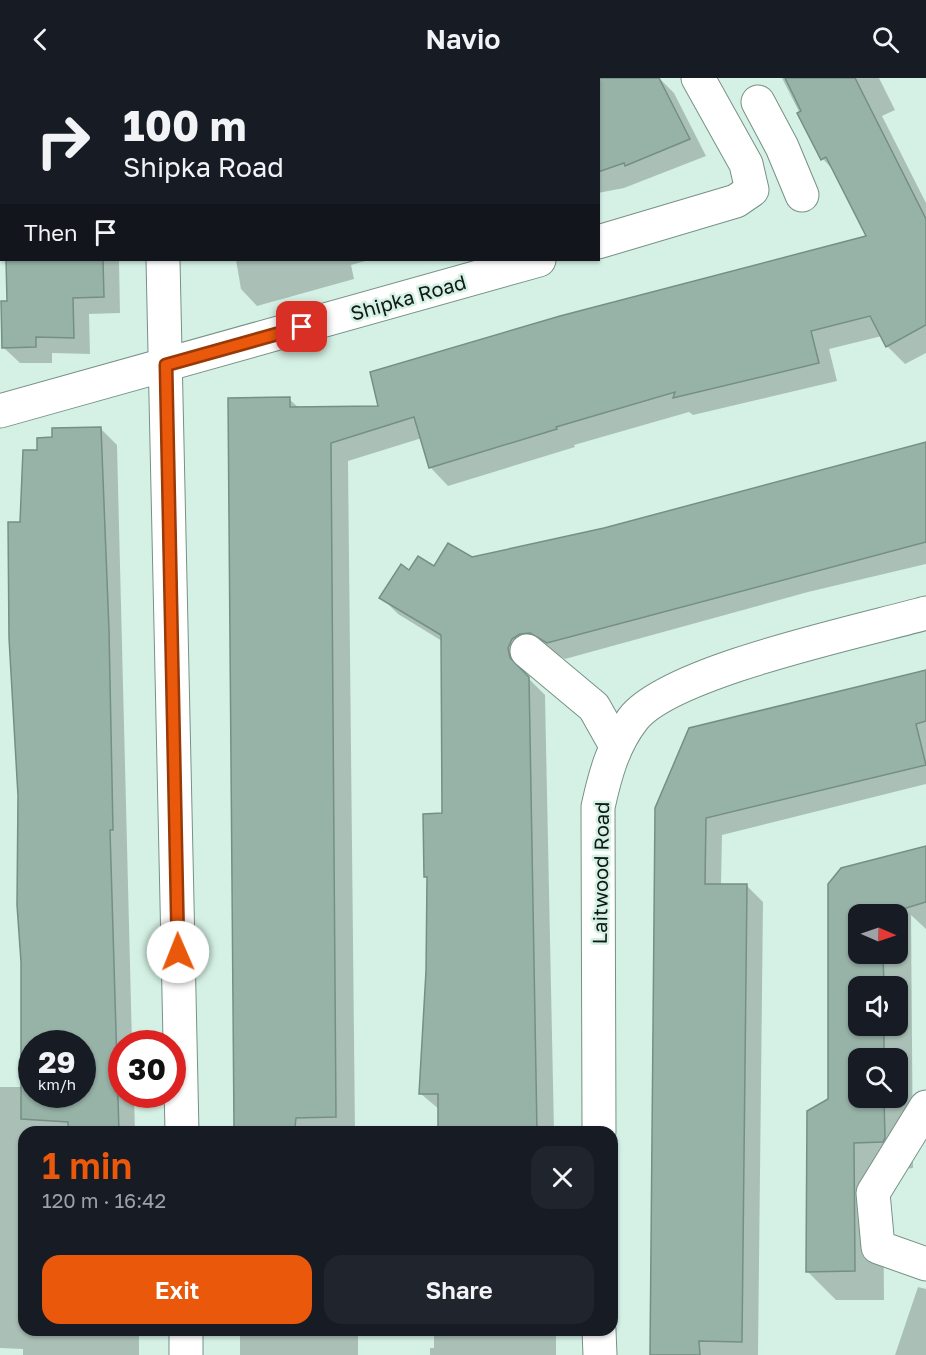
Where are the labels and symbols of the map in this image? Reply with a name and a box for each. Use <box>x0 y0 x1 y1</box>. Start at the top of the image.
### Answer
street label: Shipka Road <box>347 269 469 325</box>
pin <box>276 301 327 352</box>
street label: Laitwood Road <box>587 801 613 945</box>
north arrow <box>848 904 908 964</box>
position arrow <box>146 920 210 984</box>
speed limit sign: 30 <box>108 1030 186 1108</box>

